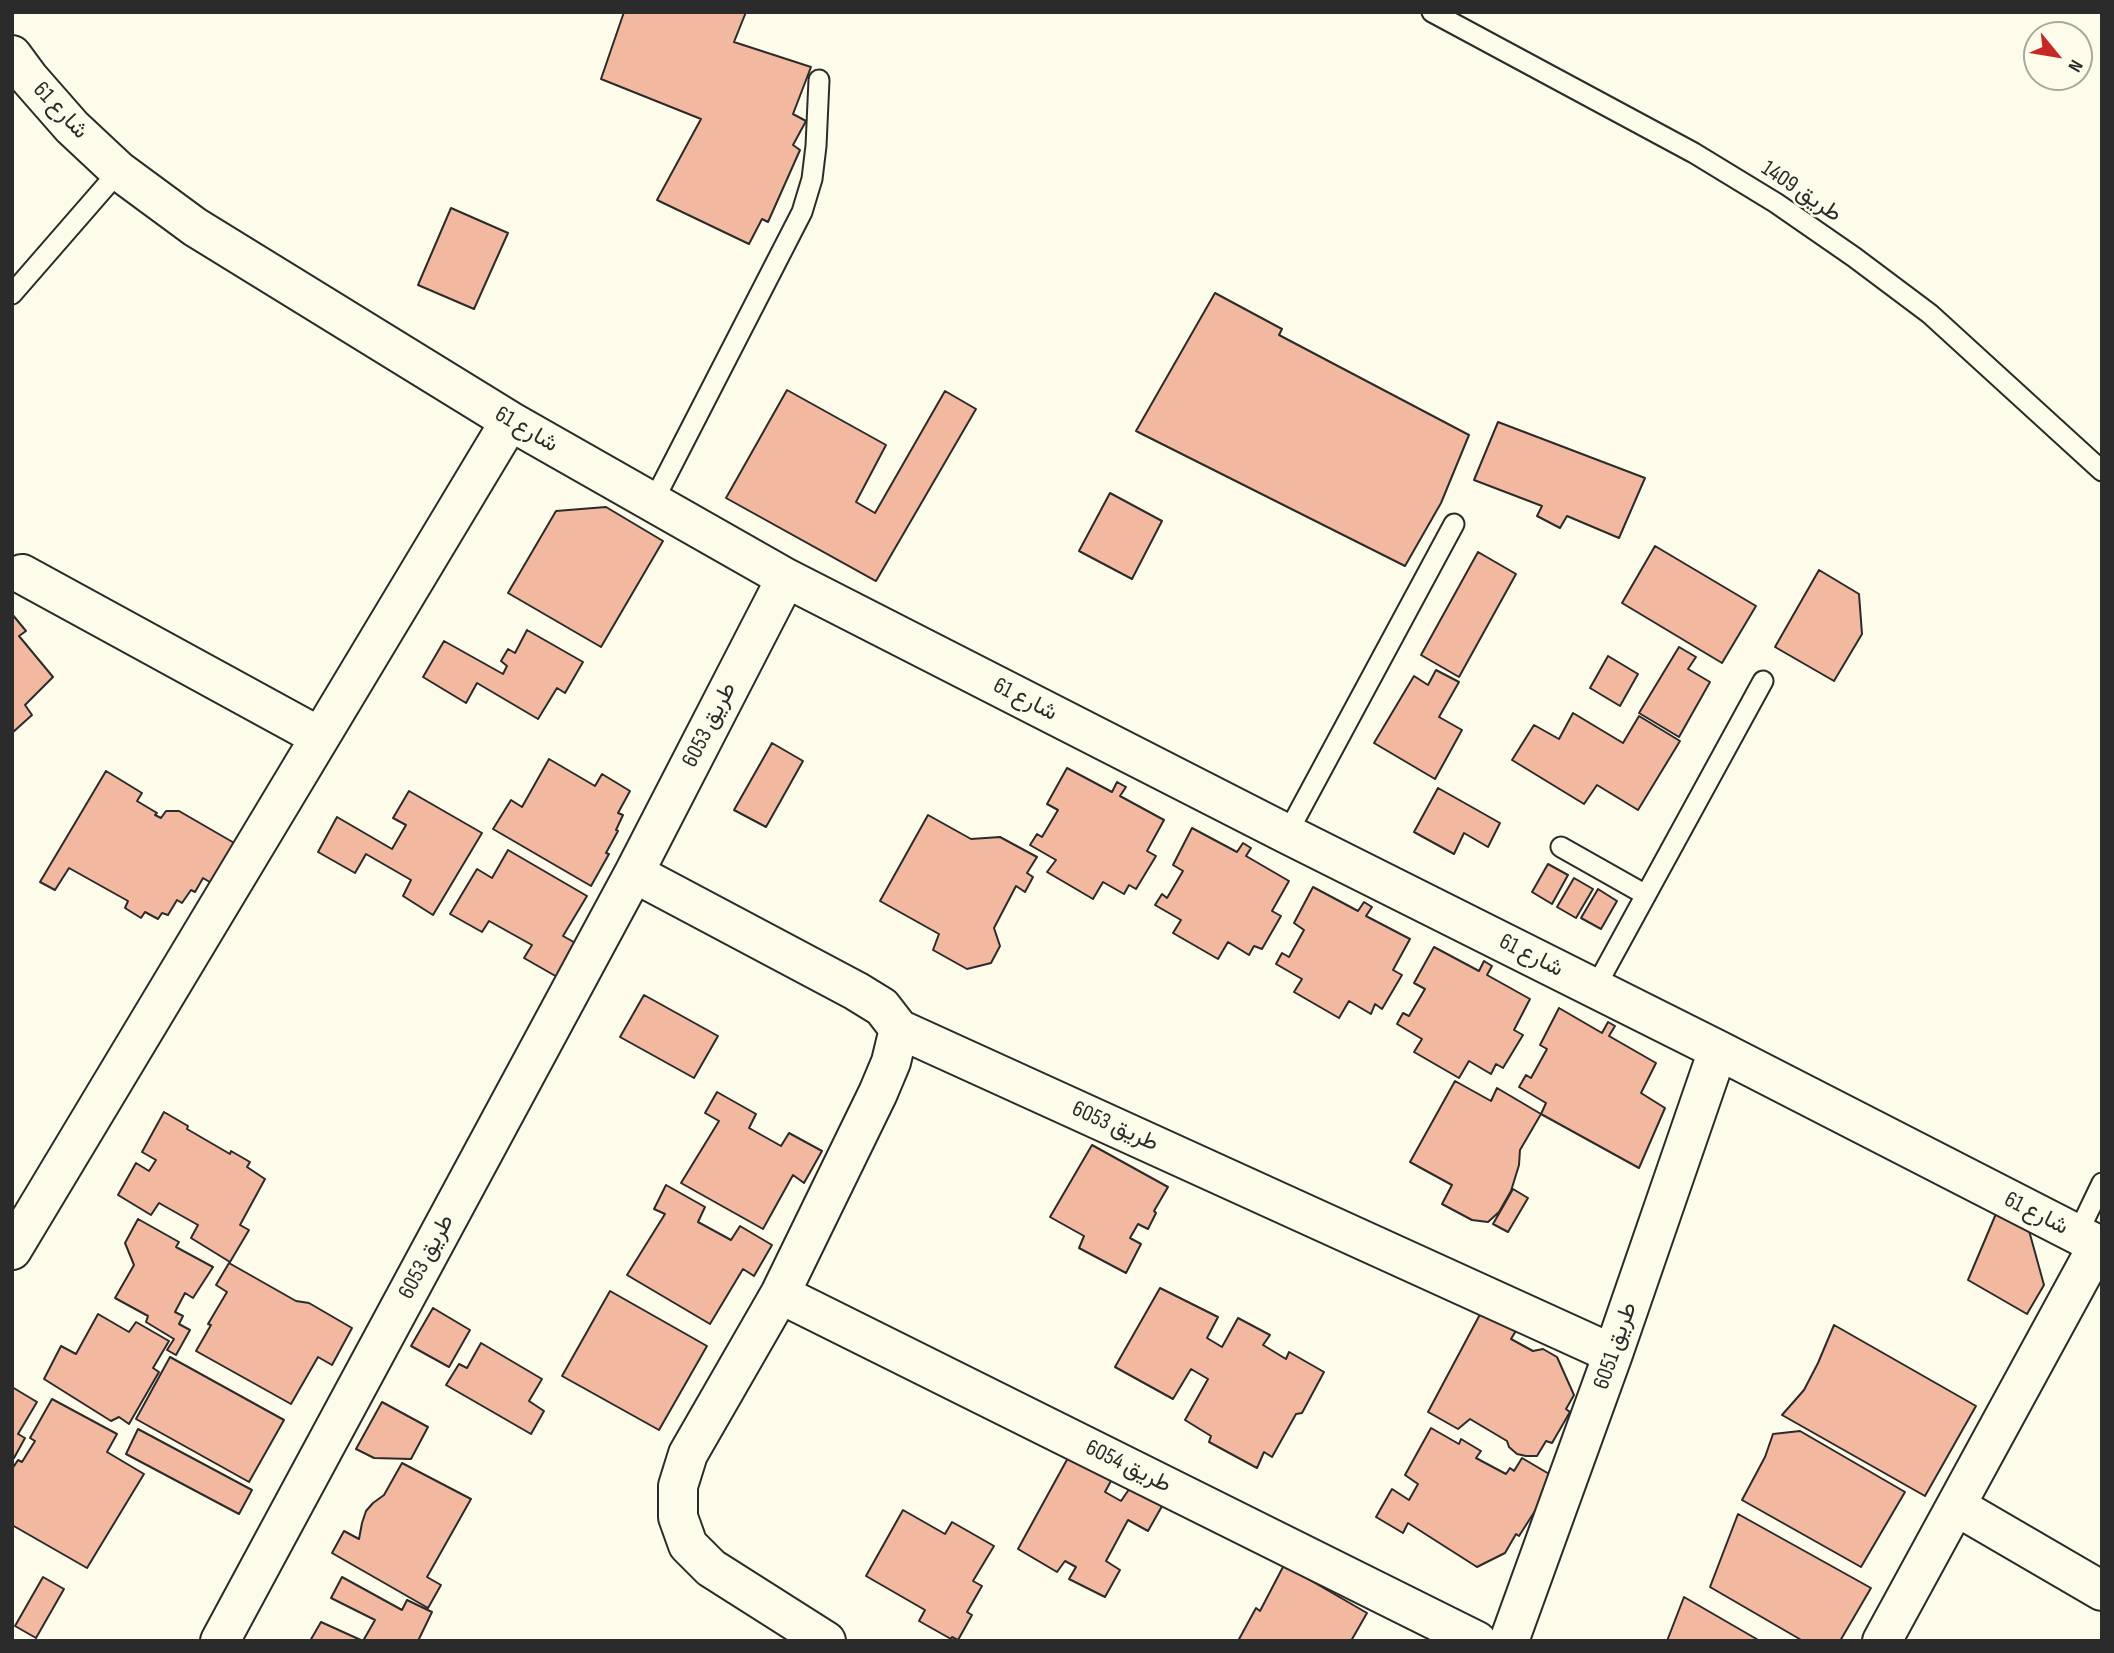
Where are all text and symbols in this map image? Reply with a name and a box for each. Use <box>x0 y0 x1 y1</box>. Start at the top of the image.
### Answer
north arrow <box>2023 21 2093 91</box>
text: N <box>2062 56 2087 76</box>
street label: شارع 61 <box>27 77 93 145</box>
street label: طريق 1409 <box>1756 155 1846 229</box>
street label: شارع 61 <box>490 401 562 459</box>
street label: شارع 61 <box>988 672 1062 728</box>
street label: طريق 6053 <box>677 678 743 772</box>
street label: شارع 61 <box>1494 928 1568 984</box>
street label: طريق 6053 <box>1068 1096 1162 1158</box>
street label: شارع 61 <box>1999 1186 2073 1242</box>
street label: طريق 6053 <box>393 1210 461 1304</box>
street label: طريق 6051 <box>1588 1299 1644 1393</box>
street label: طريق 6054 <box>1081 1435 1175 1499</box>

